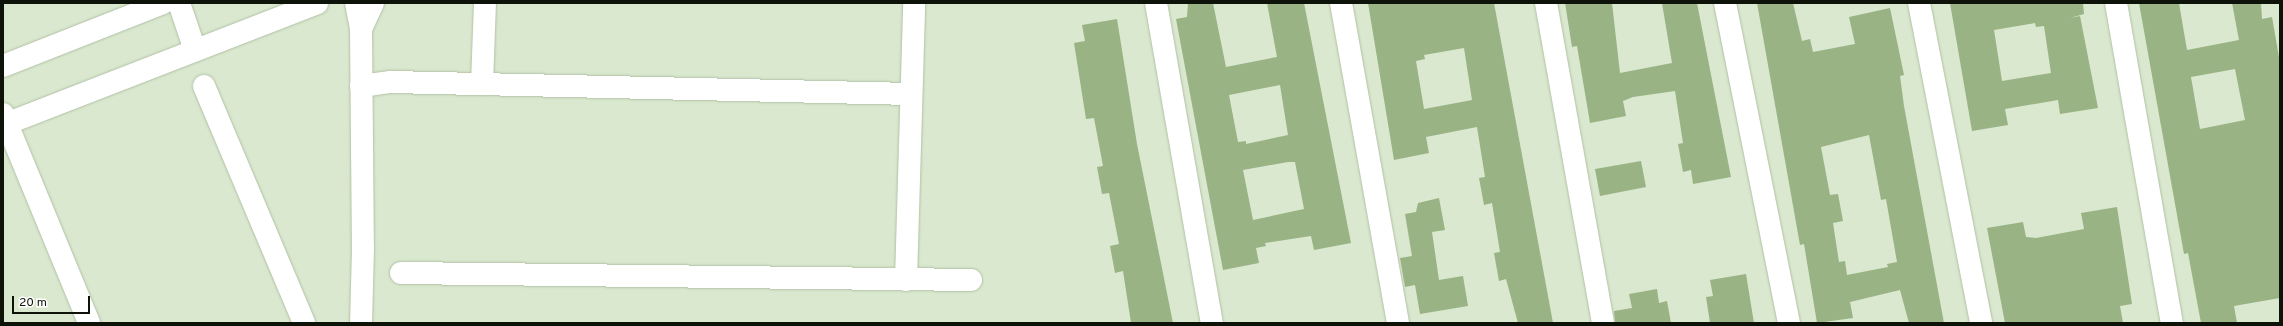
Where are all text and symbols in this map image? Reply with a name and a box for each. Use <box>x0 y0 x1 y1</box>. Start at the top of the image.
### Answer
scale bar <box>14 288 92 314</box>
text: 20 m <box>19 295 47 311</box>

